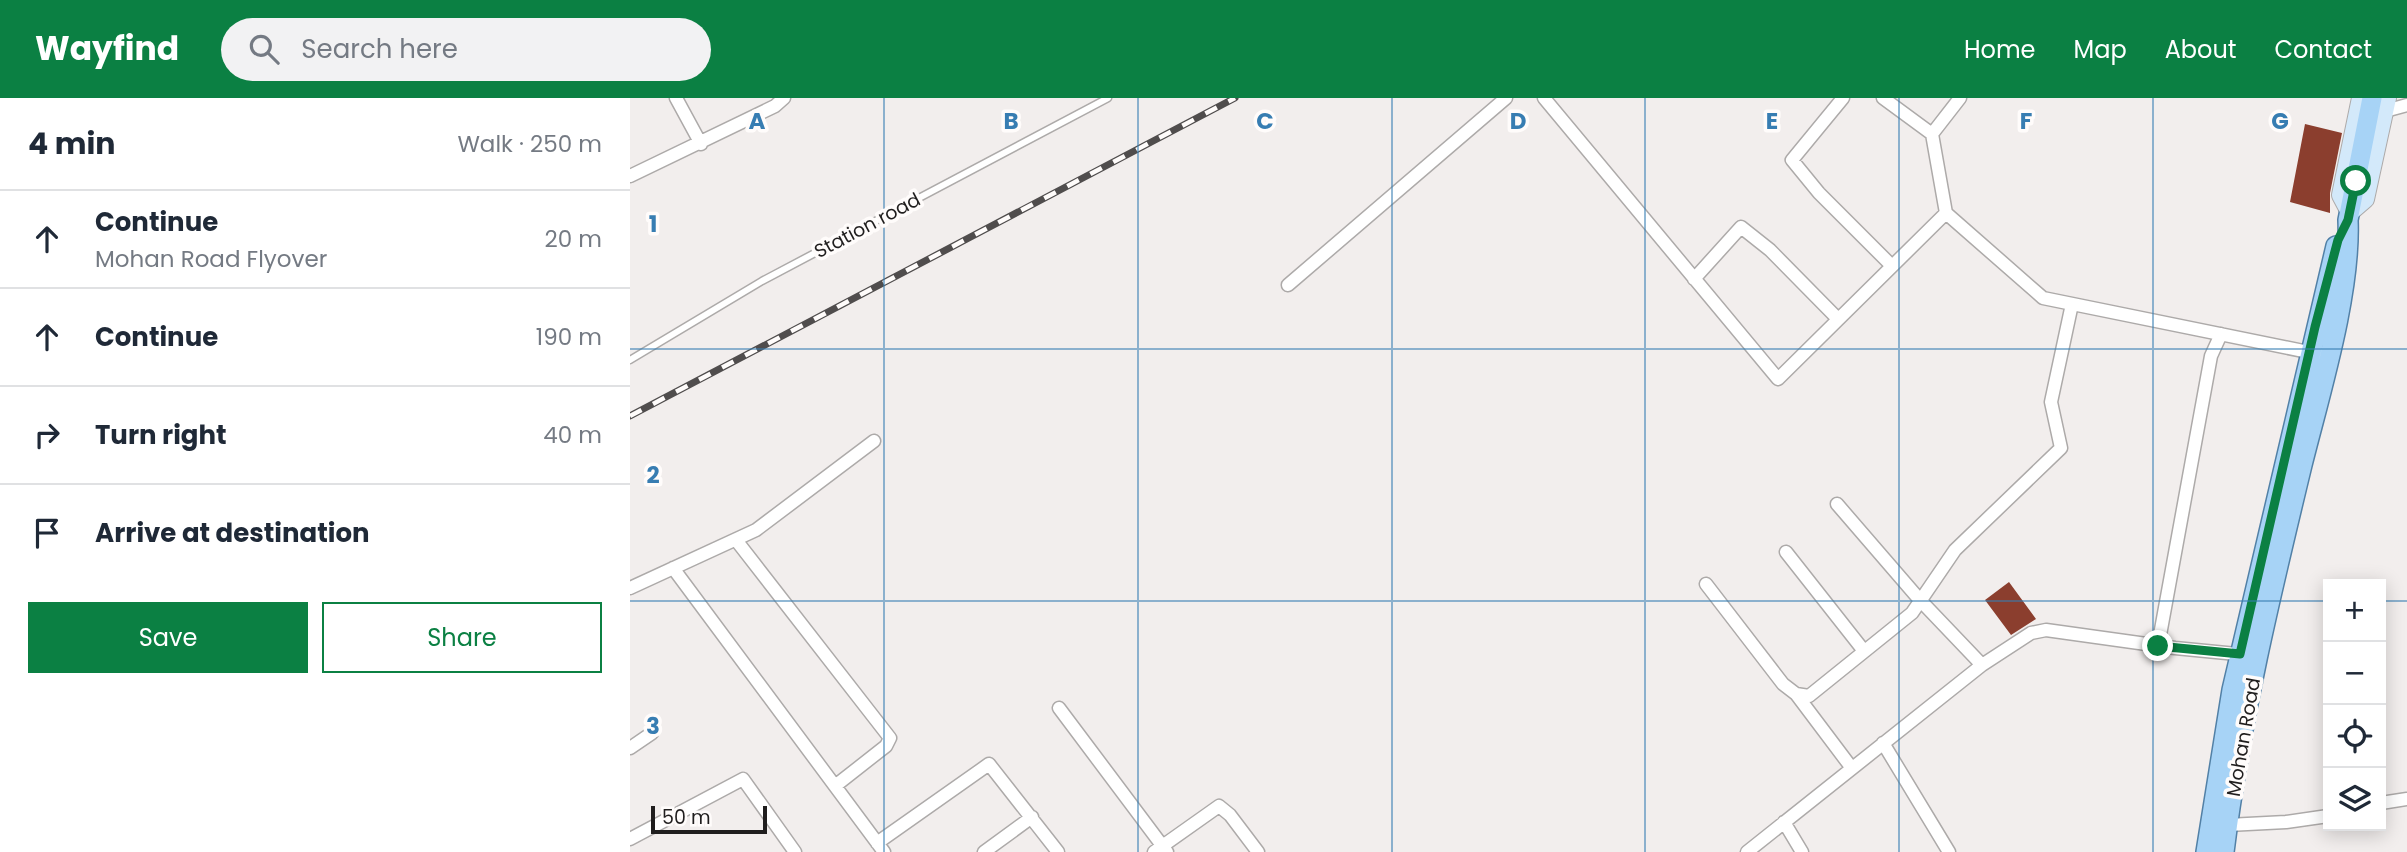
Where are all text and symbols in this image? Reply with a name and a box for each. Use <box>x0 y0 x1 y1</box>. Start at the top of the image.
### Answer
search box <box>221 18 711 81</box>
text: Wayfind <box>35 25 179 72</box>
icon: search <box>245 30 283 68</box>
text: Search here <box>301 31 458 67</box>
text: Home <box>1964 33 2036 66</box>
text: Map <box>2074 33 2127 66</box>
text: About <box>2165 33 2236 66</box>
text: Contact <box>2274 33 2372 66</box>
text: A <box>749 105 766 137</box>
text: B <box>1003 105 1019 137</box>
text: C <box>1256 105 1274 137</box>
text: D <box>1510 105 1526 137</box>
text: E <box>1766 105 1778 137</box>
text: F <box>2020 105 2032 137</box>
text: G <box>2271 105 2289 137</box>
text: 4 min <box>28 122 116 165</box>
text: Walk · 250 m <box>457 128 602 160</box>
route start <box>2340 165 2371 196</box>
street label: Station road <box>809 186 925 265</box>
text: Continue <box>95 204 218 240</box>
text: 1 <box>649 208 657 240</box>
icon: ahead <box>28 220 66 258</box>
text: 20 m <box>544 223 602 255</box>
text: Mohan Road Flyover <box>95 243 327 275</box>
icon: ahead <box>28 318 66 356</box>
text: Continue <box>95 319 218 355</box>
text: 190 m <box>536 321 602 353</box>
icon: right <box>28 416 66 454</box>
text: Turn right <box>95 417 227 453</box>
text: 40 m <box>543 419 602 451</box>
text: 2 <box>646 459 660 491</box>
icon: arrive <box>28 514 66 552</box>
text: Arrive at destination <box>95 515 370 551</box>
map controls <box>2323 579 2386 831</box>
button: + <box>2323 579 2386 642</box>
button: Save <box>28 602 308 673</box>
button: Share <box>322 602 602 673</box>
route end <box>2142 630 2173 661</box>
button: − <box>2323 642 2386 705</box>
street label: Mohan Road <box>2220 676 2267 799</box>
button: locate <box>2323 705 2386 768</box>
text: 3 <box>646 710 660 742</box>
button: layers <box>2323 768 2386 831</box>
scale bar <box>651 803 766 835</box>
text: 50 m <box>662 804 711 831</box>

